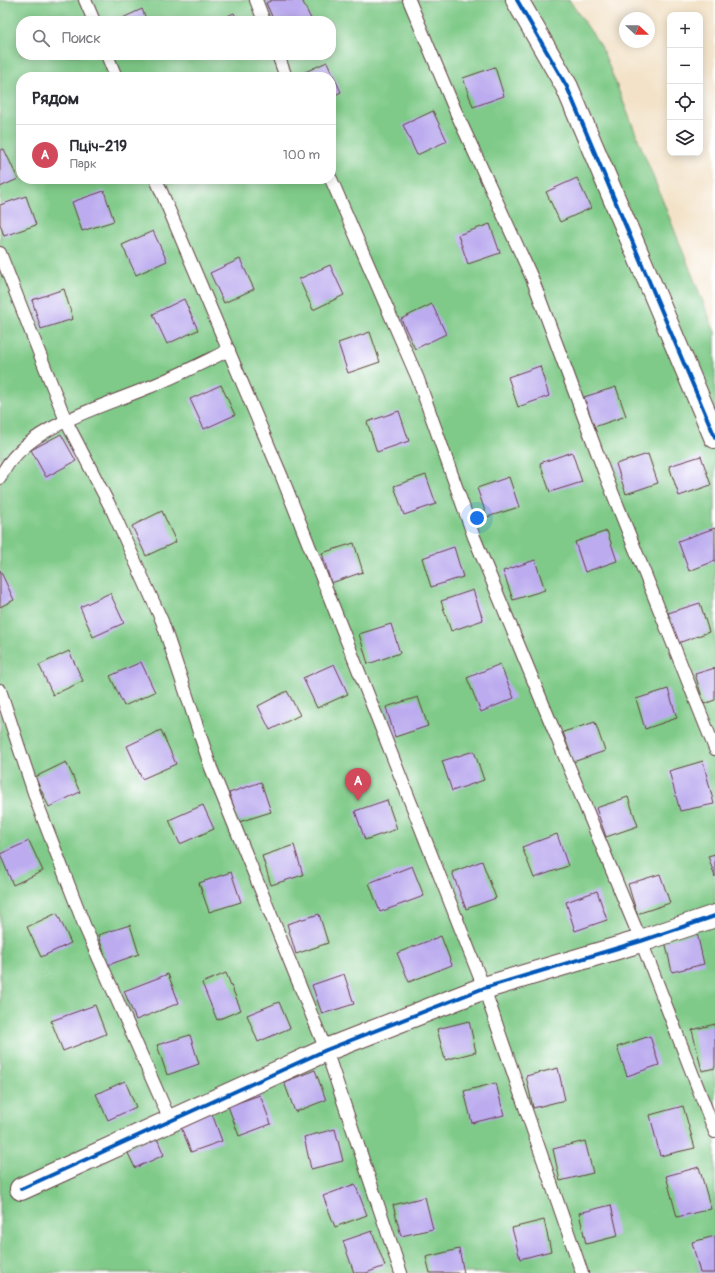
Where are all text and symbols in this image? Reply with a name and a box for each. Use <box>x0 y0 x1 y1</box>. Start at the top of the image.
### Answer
north arrow <box>619 12 655 48</box>
map controls <box>667 12 703 156</box>
button: + <box>667 12 703 48</box>
search box <box>16 16 336 60</box>
icon: search <box>30 27 52 49</box>
text: Поиск <box>62 29 101 48</box>
button: − <box>667 48 703 84</box>
button: locate <box>667 84 703 120</box>
text: Рядом <box>32 88 79 109</box>
button: layers <box>667 120 703 156</box>
text: Пціч-219 <box>70 137 127 156</box>
text: A <box>41 147 49 163</box>
text: 100 m <box>283 147 320 163</box>
text: Парк <box>70 156 97 172</box>
your location <box>467 508 487 528</box>
pin: A <box>345 768 371 801</box>

